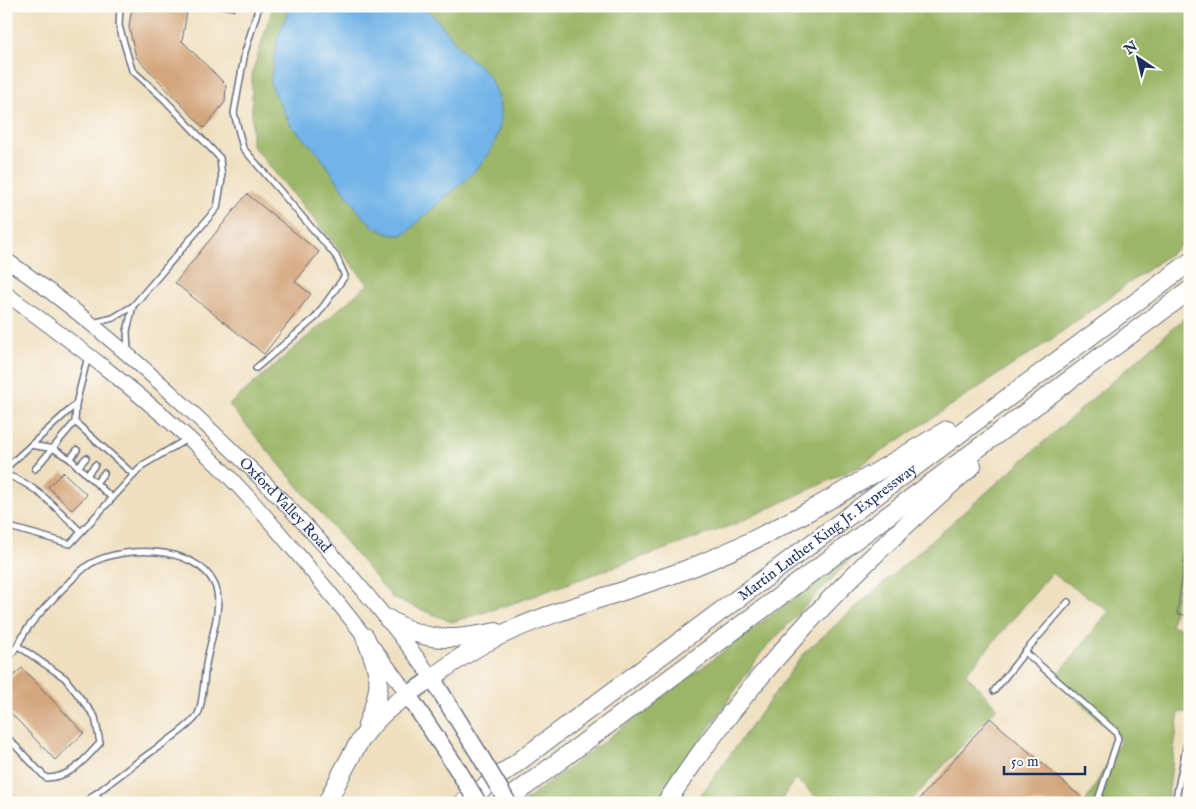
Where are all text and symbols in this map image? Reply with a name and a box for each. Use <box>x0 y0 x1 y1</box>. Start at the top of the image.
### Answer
north arrow <box>1114 32 1164 82</box>
text: N <box>1120 37 1141 60</box>
street label: Oxford Valley Road <box>235 453 336 557</box>
street label: Martin Luther King Jr. Expressway <box>734 459 921 605</box>
scale bar <box>1004 744 1085 776</box>
text: 50 m <box>1011 752 1039 771</box>

